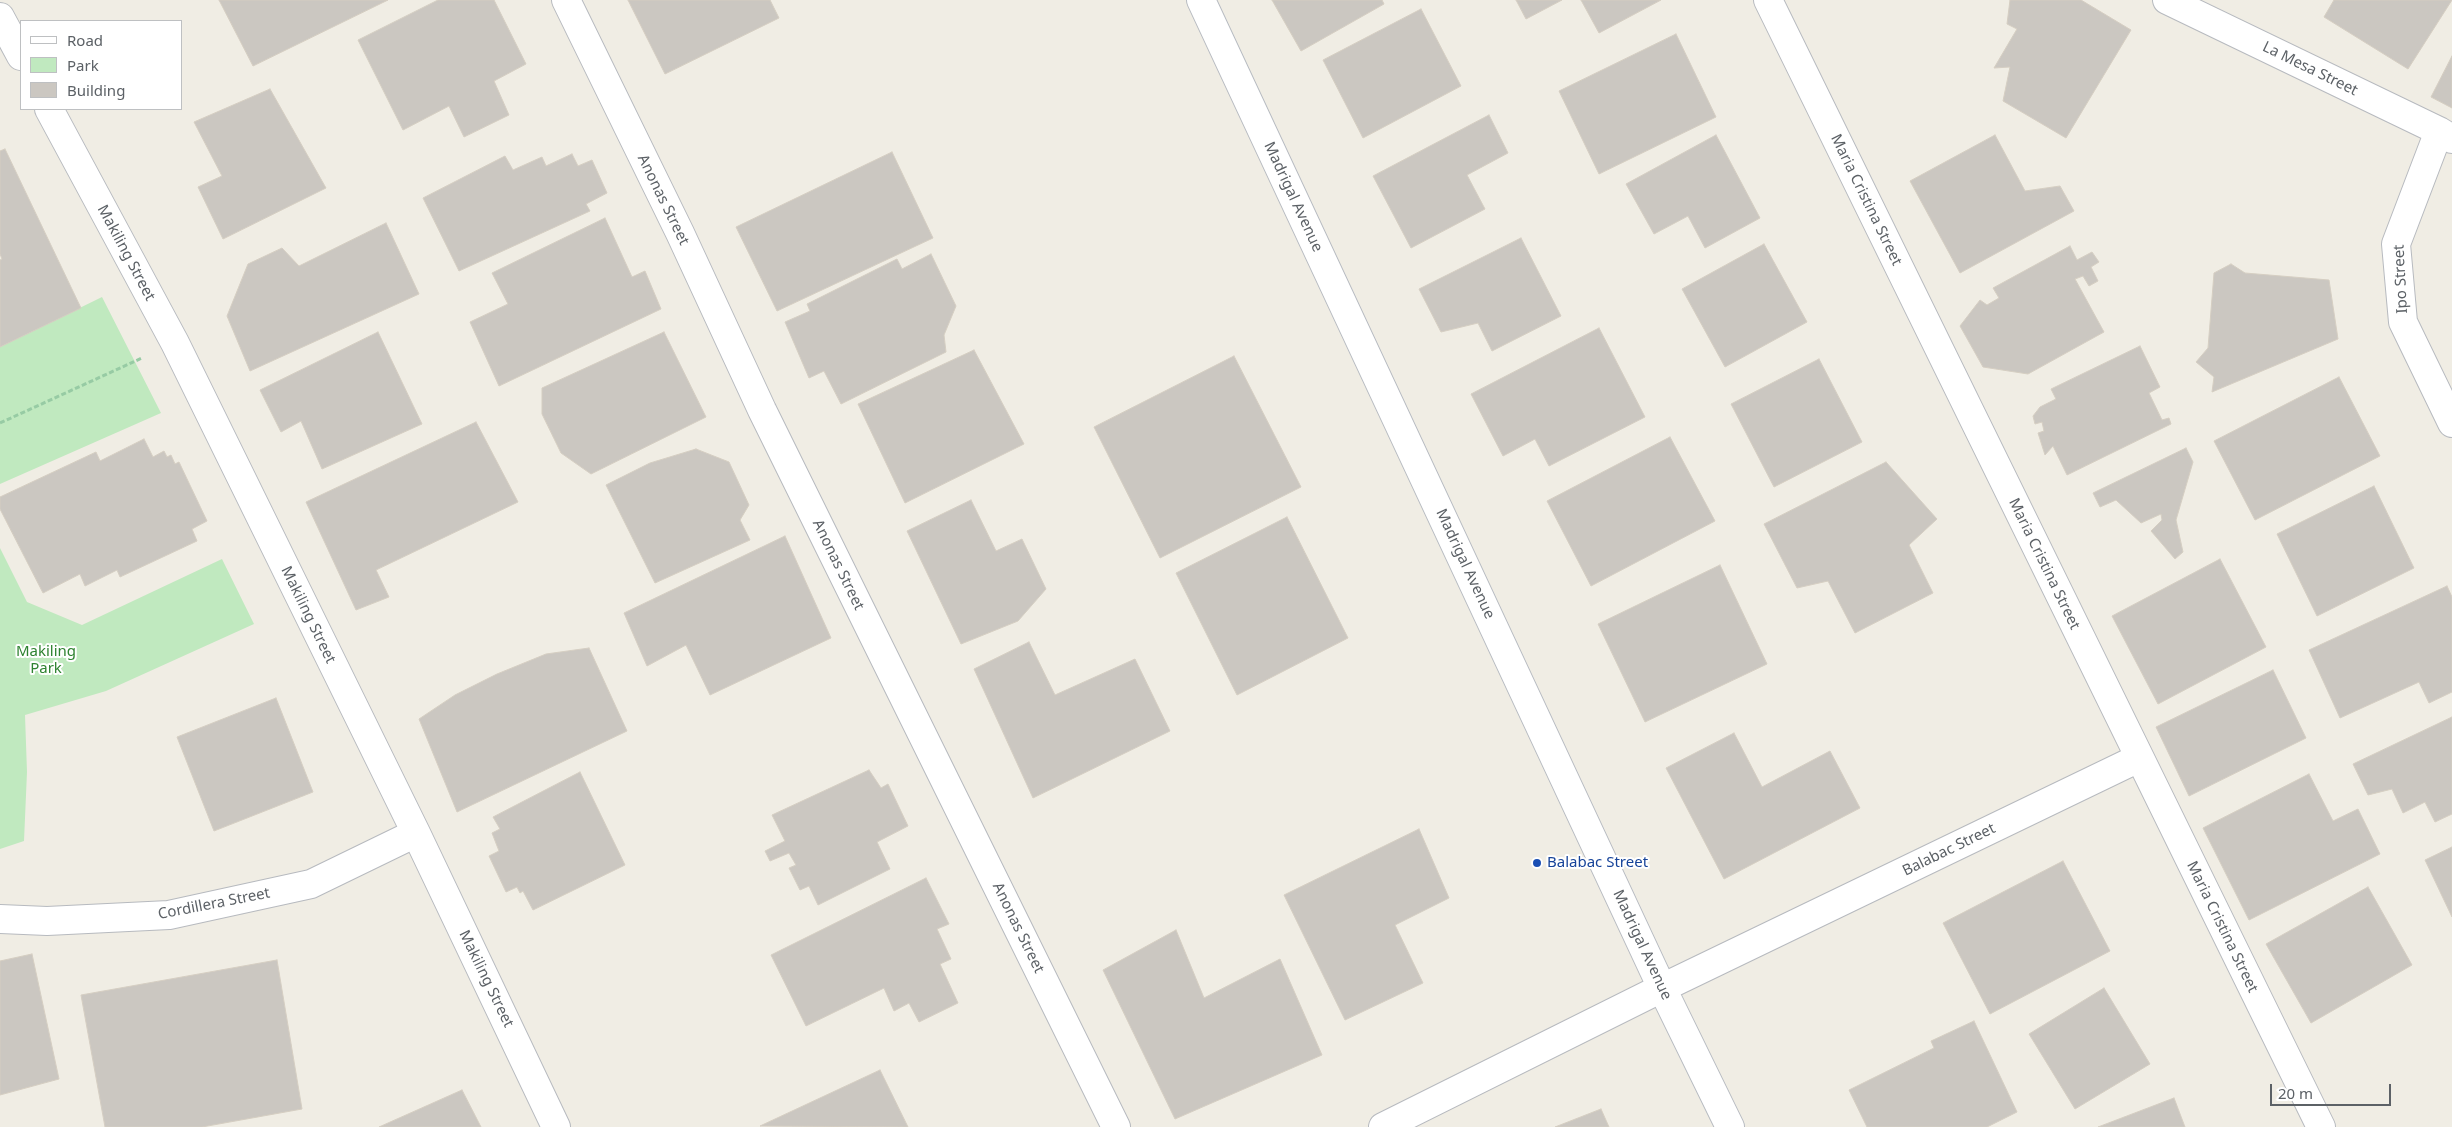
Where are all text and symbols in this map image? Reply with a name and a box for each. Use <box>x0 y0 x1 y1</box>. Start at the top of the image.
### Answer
legend <box>20 20 182 110</box>
text: Road <box>67 30 103 50</box>
street label: La Mesa Street <box>2259 38 2361 100</box>
text: Park <box>67 55 99 75</box>
text: Building <box>67 80 125 100</box>
street label: Maria Cristina Street <box>1826 131 1906 269</box>
street label: Madrigal Avenue <box>1260 139 1326 255</box>
street label: Anonas Street <box>633 152 693 248</box>
street label: Makiling Street <box>93 202 159 304</box>
street label: Ipo Street <box>2390 244 2412 314</box>
street label: Maria Cristina Street <box>2004 495 2084 633</box>
street label: Madrigal Avenue <box>1432 506 1498 622</box>
street label: Anonas Street <box>808 517 868 613</box>
street label: Makiling Street <box>277 563 339 667</box>
park label: Makiling Park <box>16 643 76 678</box>
street label: Balabac Street <box>1900 820 1998 880</box>
place label: Balabac Street <box>1547 854 1648 872</box>
marker: Balabac Street <box>1531 857 1543 869</box>
street label: Maria Cristina Street <box>2182 858 2262 996</box>
street label: Anonas Street <box>988 880 1048 976</box>
street label: Cordillera Street <box>156 884 272 924</box>
street label: Madrigal Avenue <box>1609 887 1675 1003</box>
street label: Makiling Street <box>455 927 517 1031</box>
scale bar <box>2272 1074 2393 1106</box>
text: 20 m <box>2278 1083 2313 1103</box>

